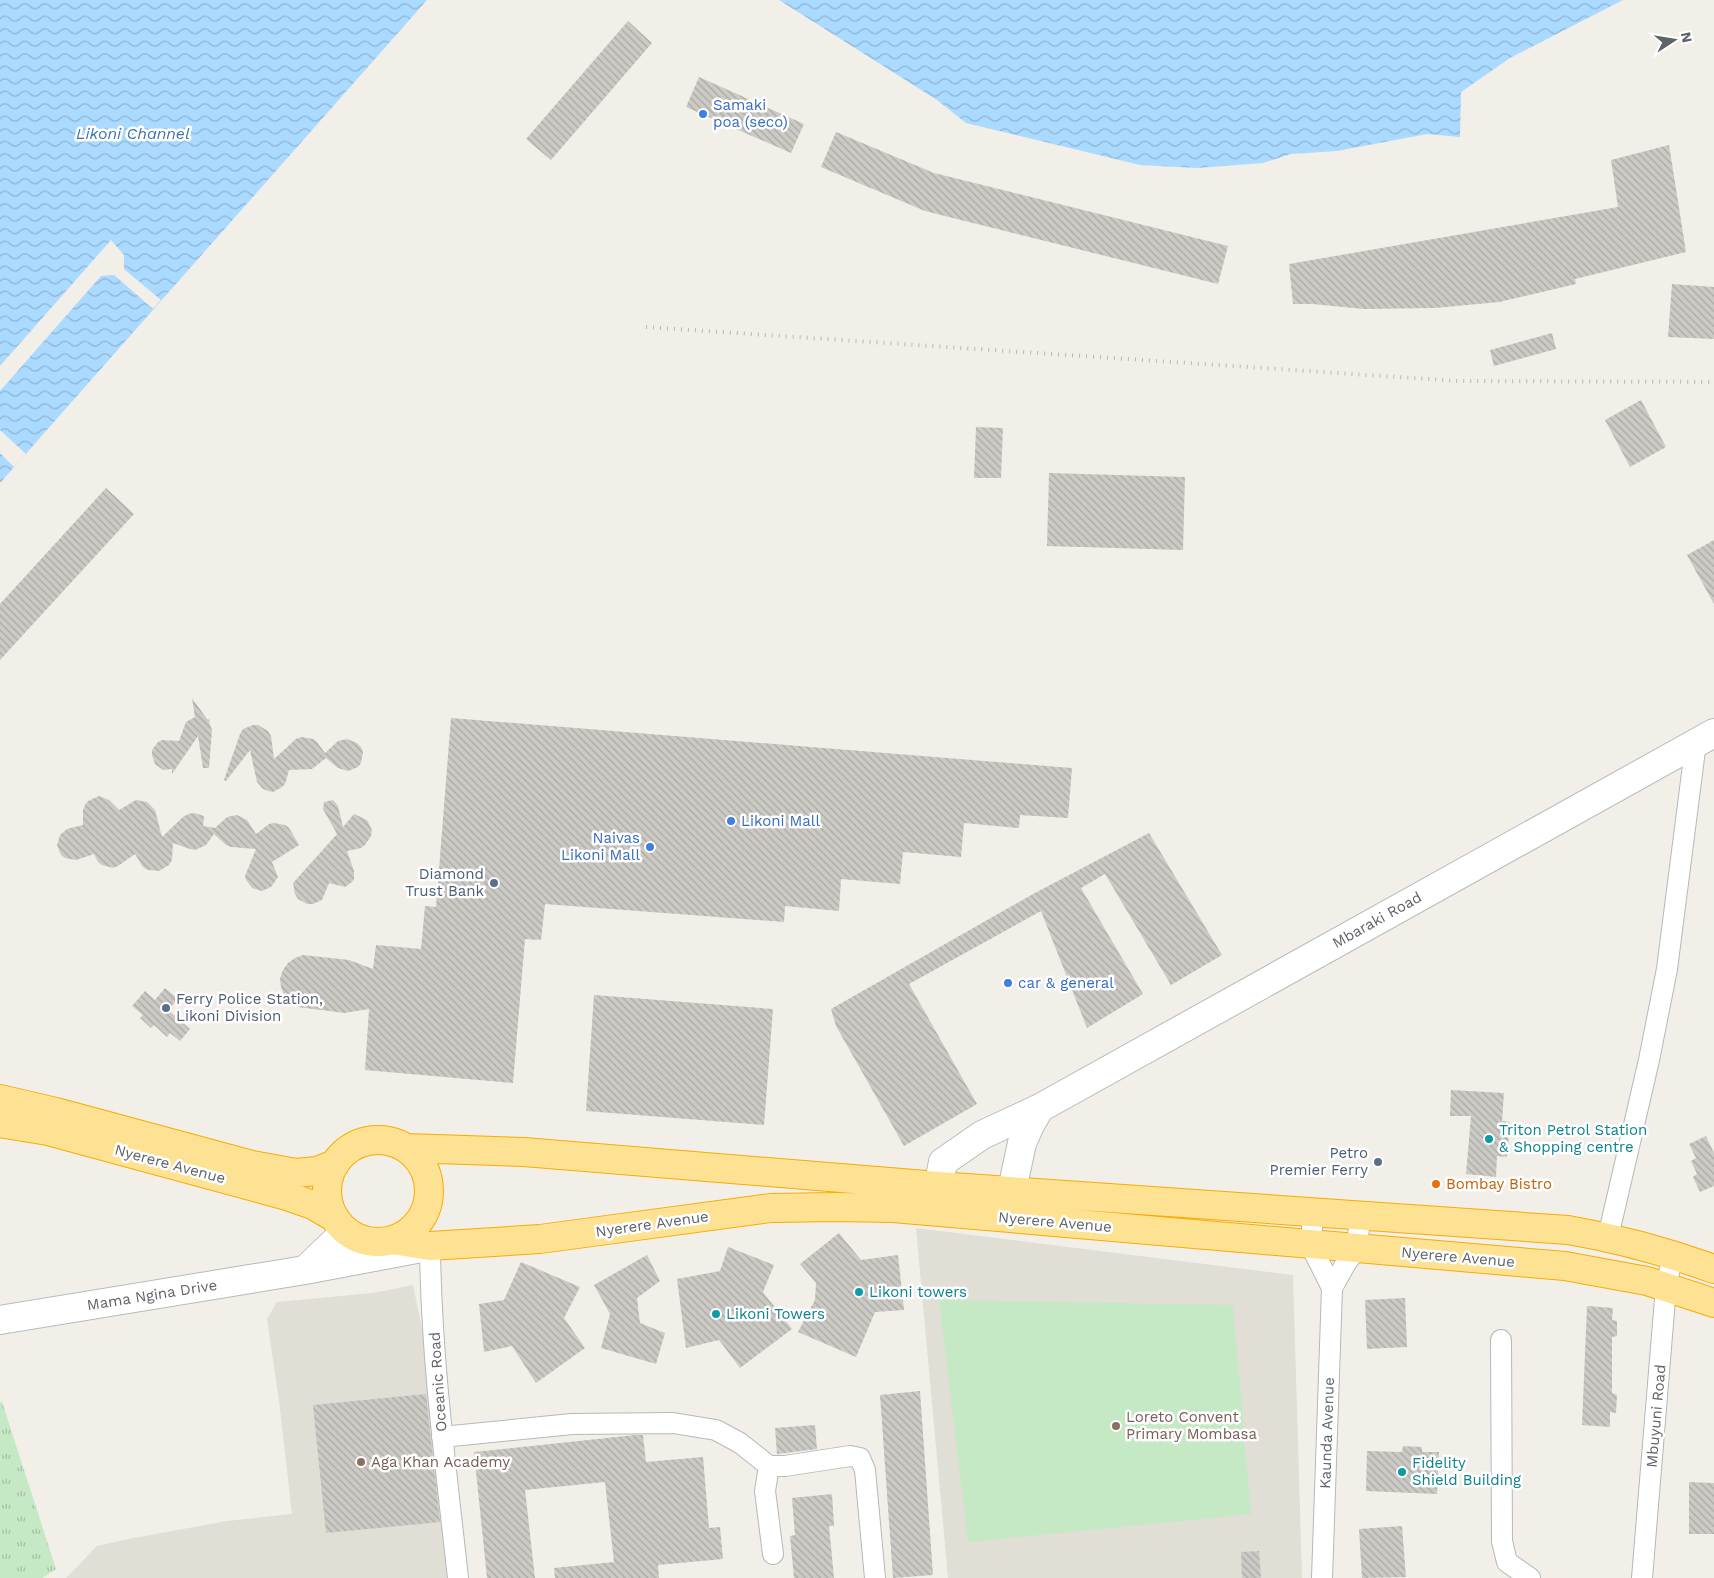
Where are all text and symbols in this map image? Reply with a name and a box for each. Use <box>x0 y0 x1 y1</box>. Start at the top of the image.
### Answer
north arrow <box>1649 15 1699 65</box>
text: N <box>1678 31 1696 44</box>
place label: Samaki poa (seco) <box>713 96 788 131</box>
marker: Samaki poa (seco) <box>697 108 709 120</box>
water label: Likoni Channel <box>76 124 190 143</box>
place label: Likoni Mall <box>741 812 820 830</box>
marker: Likoni Mall <box>725 815 737 827</box>
place label: Naivas Likoni Mall <box>561 829 640 864</box>
marker: Naivas Likoni Mall <box>644 841 656 853</box>
place label: Diamond Trust Bank <box>405 865 484 900</box>
marker: Diamond Trust Bank <box>488 877 500 889</box>
street label: Mbaraki Road <box>1329 888 1425 952</box>
place label: car & general <box>1018 974 1114 992</box>
marker: car & general <box>1002 977 1014 989</box>
place label: Ferry Police Station, Likoni Division <box>176 990 323 1025</box>
marker: Ferry Police Station, Likoni Division <box>160 1002 172 1014</box>
place label: Triton Petrol Station & Shopping centre <box>1499 1121 1647 1156</box>
marker: Triton Petrol Station & Shopping centre <box>1483 1133 1495 1145</box>
street label: Nyerere Avenue <box>113 1141 227 1187</box>
place label: Petro Premier Ferry <box>1270 1144 1368 1179</box>
marker: Petro Premier Ferry <box>1372 1156 1384 1168</box>
place label: Bombay Bistro <box>1446 1175 1552 1193</box>
marker: Bombay Bistro <box>1430 1178 1442 1190</box>
street label: Nyerere Avenue <box>594 1207 710 1241</box>
street label: Nyerere Avenue <box>997 1208 1113 1236</box>
street label: Nyerere Avenue <box>1400 1243 1516 1271</box>
street label: Mama Ngina Drive <box>86 1276 218 1314</box>
place label: Likoni towers <box>869 1283 967 1301</box>
marker: Likoni towers <box>853 1286 865 1298</box>
place label: Likoni Towers <box>726 1305 825 1323</box>
marker: Likoni Towers <box>710 1308 722 1320</box>
street label: Oceanic Road <box>426 1331 450 1433</box>
street label: Mbuyuni Road <box>1643 1364 1669 1468</box>
street label: Kaunda Avenue <box>1316 1377 1338 1489</box>
place label: Loreto Convent Primary Mombasa <box>1126 1408 1257 1443</box>
marker: Loreto Convent Primary Mombasa <box>1110 1420 1122 1432</box>
place label: Aga Khan Academy <box>371 1453 510 1471</box>
place label: Fidelity Shield Building <box>1412 1454 1521 1489</box>
marker: Aga Khan Academy <box>355 1456 367 1468</box>
marker: Fidelity Shield Building <box>1396 1466 1408 1478</box>

